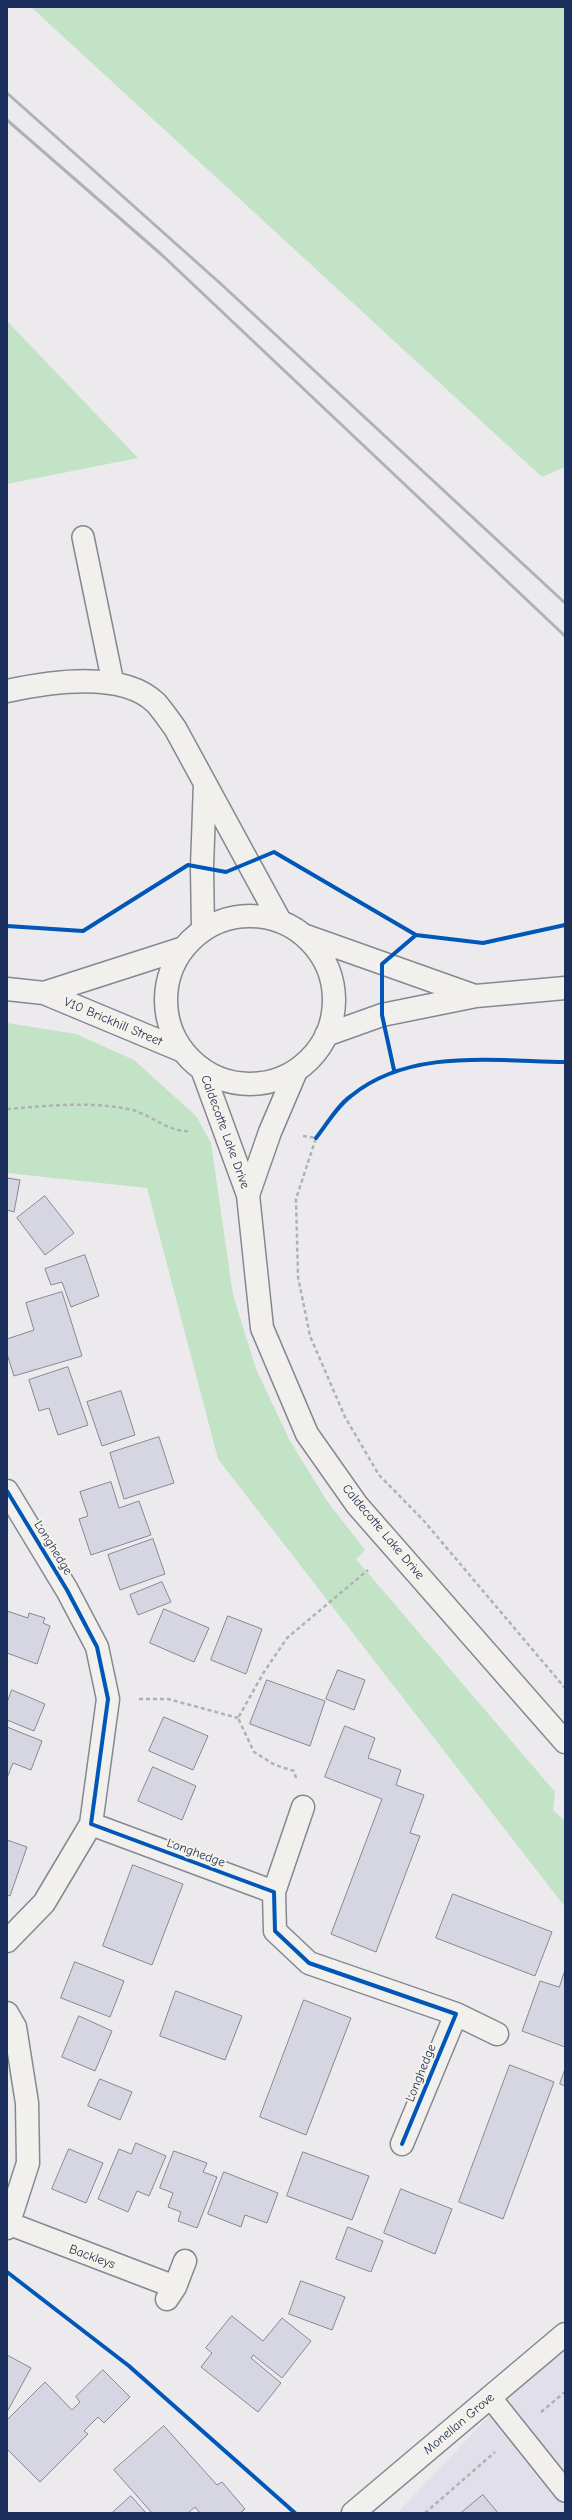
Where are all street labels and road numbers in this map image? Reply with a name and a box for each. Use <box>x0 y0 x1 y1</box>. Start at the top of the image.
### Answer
street label: V10 Brickhill Street <box>61 994 165 1050</box>
street label: Caldecotte Lake Drive <box>197 1073 253 1191</box>
street label: Caldecotte Lake Drive <box>339 1481 427 1583</box>
street label: Longhedge <box>30 1518 76 1578</box>
street label: Longhedge <box>165 1835 227 1871</box>
street label: Longhedge <box>402 2042 440 2104</box>
street label: Backleys <box>67 2241 117 2273</box>
street label: Monellan Grove <box>420 2390 498 2458</box>

